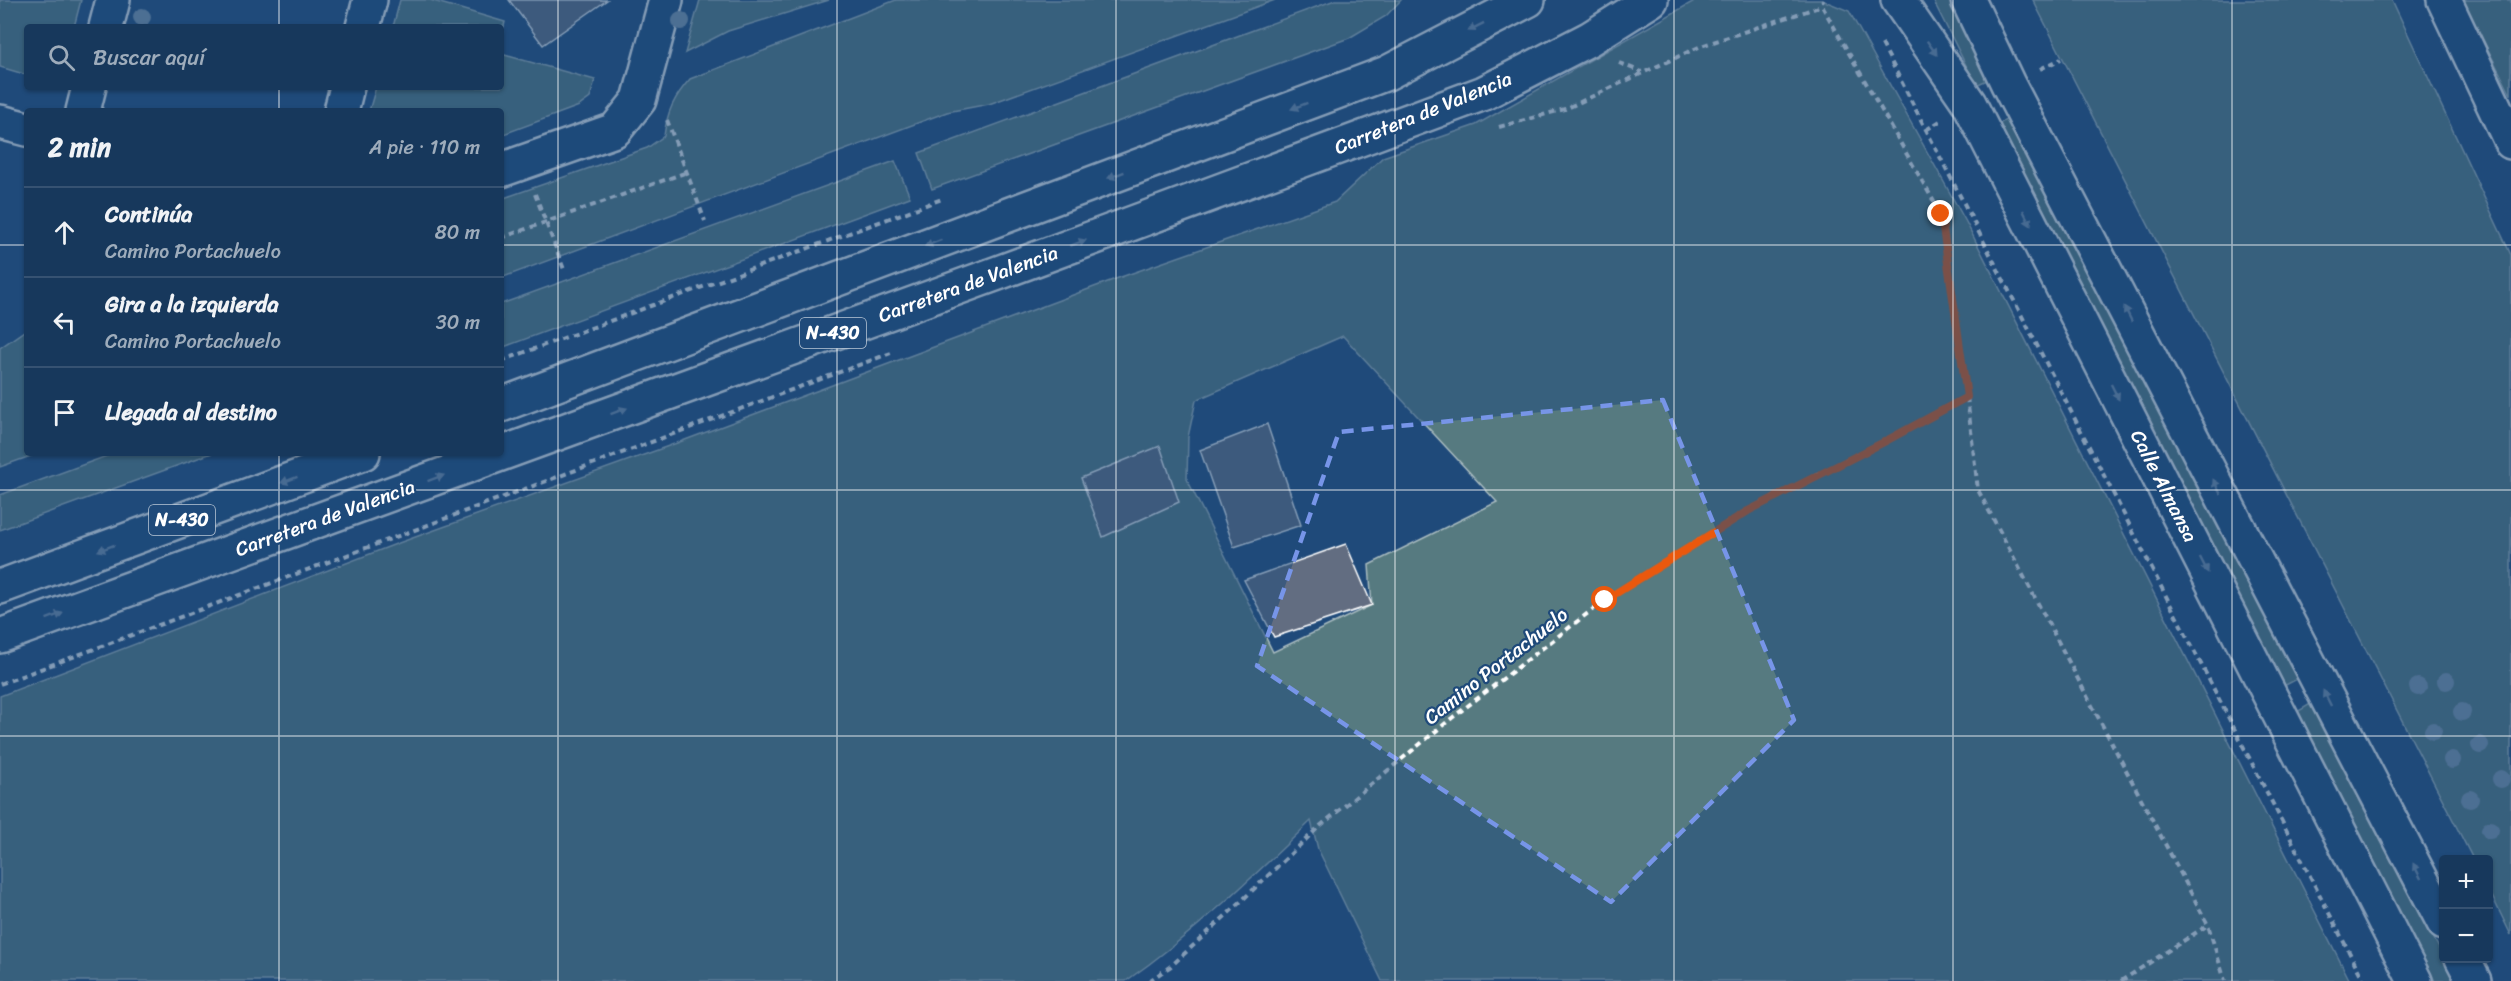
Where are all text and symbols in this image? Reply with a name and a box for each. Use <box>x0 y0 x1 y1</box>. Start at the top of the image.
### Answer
one-way arrow <box>1468 22 1485 32</box>
search box <box>24 24 504 90</box>
text: Buscar aquí <box>93 38 205 77</box>
one-way arrow <box>1926 40 1937 56</box>
icon: search <box>45 41 78 74</box>
street label: Carretera de Valencia <box>1329 61 1517 165</box>
one-way arrow <box>1289 101 1307 111</box>
text: 2 min <box>48 124 111 170</box>
text: A pie · 110 m <box>369 130 480 165</box>
one-way arrow <box>1107 170 1125 180</box>
text: Continúa <box>105 195 192 234</box>
route end <box>1927 200 1953 226</box>
one-way arrow <box>2022 210 2032 227</box>
text: 80 m <box>435 215 480 250</box>
icon: ahead <box>48 216 81 249</box>
text: Camino Portachuelo <box>105 234 281 269</box>
street label: Carretera de Valencia <box>873 235 1063 333</box>
one-way arrow <box>924 238 942 248</box>
one-way arrow <box>1069 238 1087 248</box>
text: Gira a la izquierda <box>105 285 278 324</box>
text: 30 m <box>436 305 480 340</box>
icon: left <box>48 306 81 339</box>
one-way arrow <box>2123 306 2132 323</box>
road number: N-430 <box>800 318 866 348</box>
text: Camino Portachuelo <box>105 324 281 359</box>
one-way arrow <box>2111 383 2120 400</box>
text: Llegada al destino <box>105 393 277 432</box>
icon: arrive <box>48 396 81 429</box>
one-way arrow <box>610 406 628 416</box>
street label: Calle Almansa <box>2121 423 2207 549</box>
street label: Carretera de Valencia <box>230 469 420 567</box>
one-way arrow <box>427 473 445 482</box>
one-way arrow <box>280 476 298 486</box>
one-way arrow <box>2213 479 2222 496</box>
road number: N-430 <box>149 505 215 535</box>
one-way arrow <box>97 543 115 553</box>
one-way arrow <box>2199 557 2209 574</box>
route start <box>1591 586 1617 612</box>
street label: Camino Portachuelo <box>1416 598 1576 734</box>
one-way arrow <box>46 611 64 621</box>
one-way arrow <box>2322 689 2332 706</box>
map controls <box>2439 855 2493 963</box>
button: + <box>2439 855 2493 909</box>
one-way arrow <box>2412 862 2422 880</box>
button: − <box>2439 909 2493 963</box>

